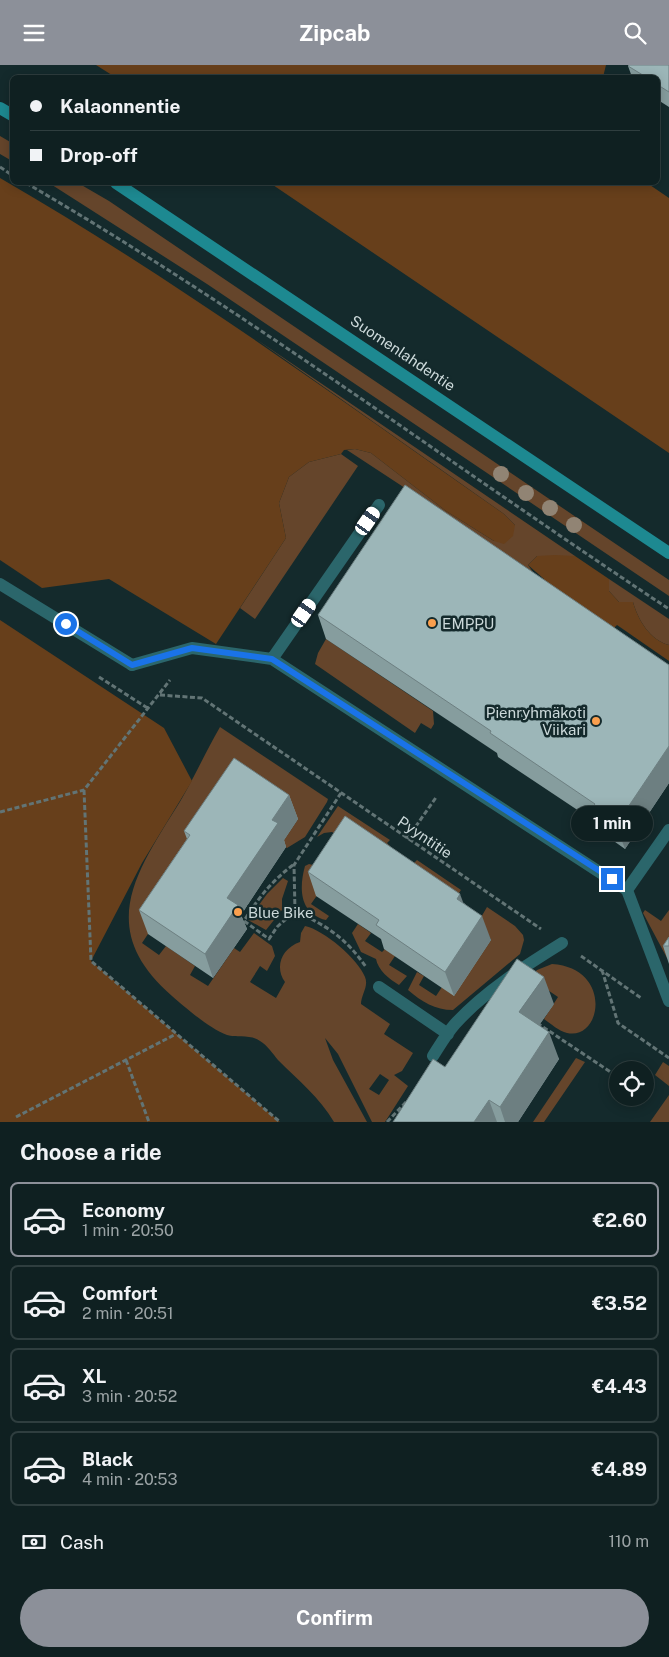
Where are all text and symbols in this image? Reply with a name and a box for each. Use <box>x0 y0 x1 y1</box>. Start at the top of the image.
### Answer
icon: menu <box>20 19 48 47</box>
icon: search <box>621 19 649 47</box>
text: Zipcab <box>299 20 370 46</box>
text: Kalaonnentie <box>60 95 180 117</box>
text: Drop-off <box>60 144 137 166</box>
street label: Suomenlahdentie <box>347 312 459 394</box>
car <box>353 504 382 538</box>
car <box>289 596 318 630</box>
route start <box>55 613 77 635</box>
place label: EMPPU <box>442 615 494 632</box>
marker: EMPPU <box>426 617 438 629</box>
place label: Pienryhmäkoti Viikari <box>486 704 586 738</box>
marker: Pienryhmäkoti Viikari <box>590 715 602 727</box>
callout: 1 min <box>571 807 653 841</box>
street label: Pyyntitie <box>395 813 455 861</box>
text: 1 min <box>593 814 631 833</box>
route end <box>601 868 623 890</box>
place label: Blue Bike <box>248 904 314 921</box>
marker: Blue Bike <box>232 906 244 918</box>
map controls <box>609 1061 654 1106</box>
button: locate <box>609 1061 654 1106</box>
text: Choose a ride <box>20 1139 162 1165</box>
icon: car <box>22 1197 67 1242</box>
text: Economy <box>82 1199 165 1221</box>
text: €2.60 <box>593 1209 647 1231</box>
text: 1 min · 20:50 <box>82 1221 174 1240</box>
icon: car <box>22 1280 67 1325</box>
text: Comfort <box>82 1282 158 1304</box>
text: €3.52 <box>592 1292 647 1314</box>
text: 2 min · 20:51 <box>82 1304 174 1323</box>
icon: car <box>22 1363 67 1408</box>
text: XL <box>82 1365 107 1387</box>
text: €4.43 <box>592 1375 647 1397</box>
text: 3 min · 20:52 <box>82 1387 177 1406</box>
icon: car <box>22 1446 67 1491</box>
text: Black <box>82 1448 133 1470</box>
text: €4.89 <box>592 1458 647 1480</box>
text: 4 min · 20:53 <box>82 1470 178 1489</box>
icon: cash <box>20 1528 48 1556</box>
text: Cash <box>60 1531 104 1553</box>
text: 110 m <box>608 1532 649 1551</box>
button: Confirm <box>20 1589 649 1647</box>

